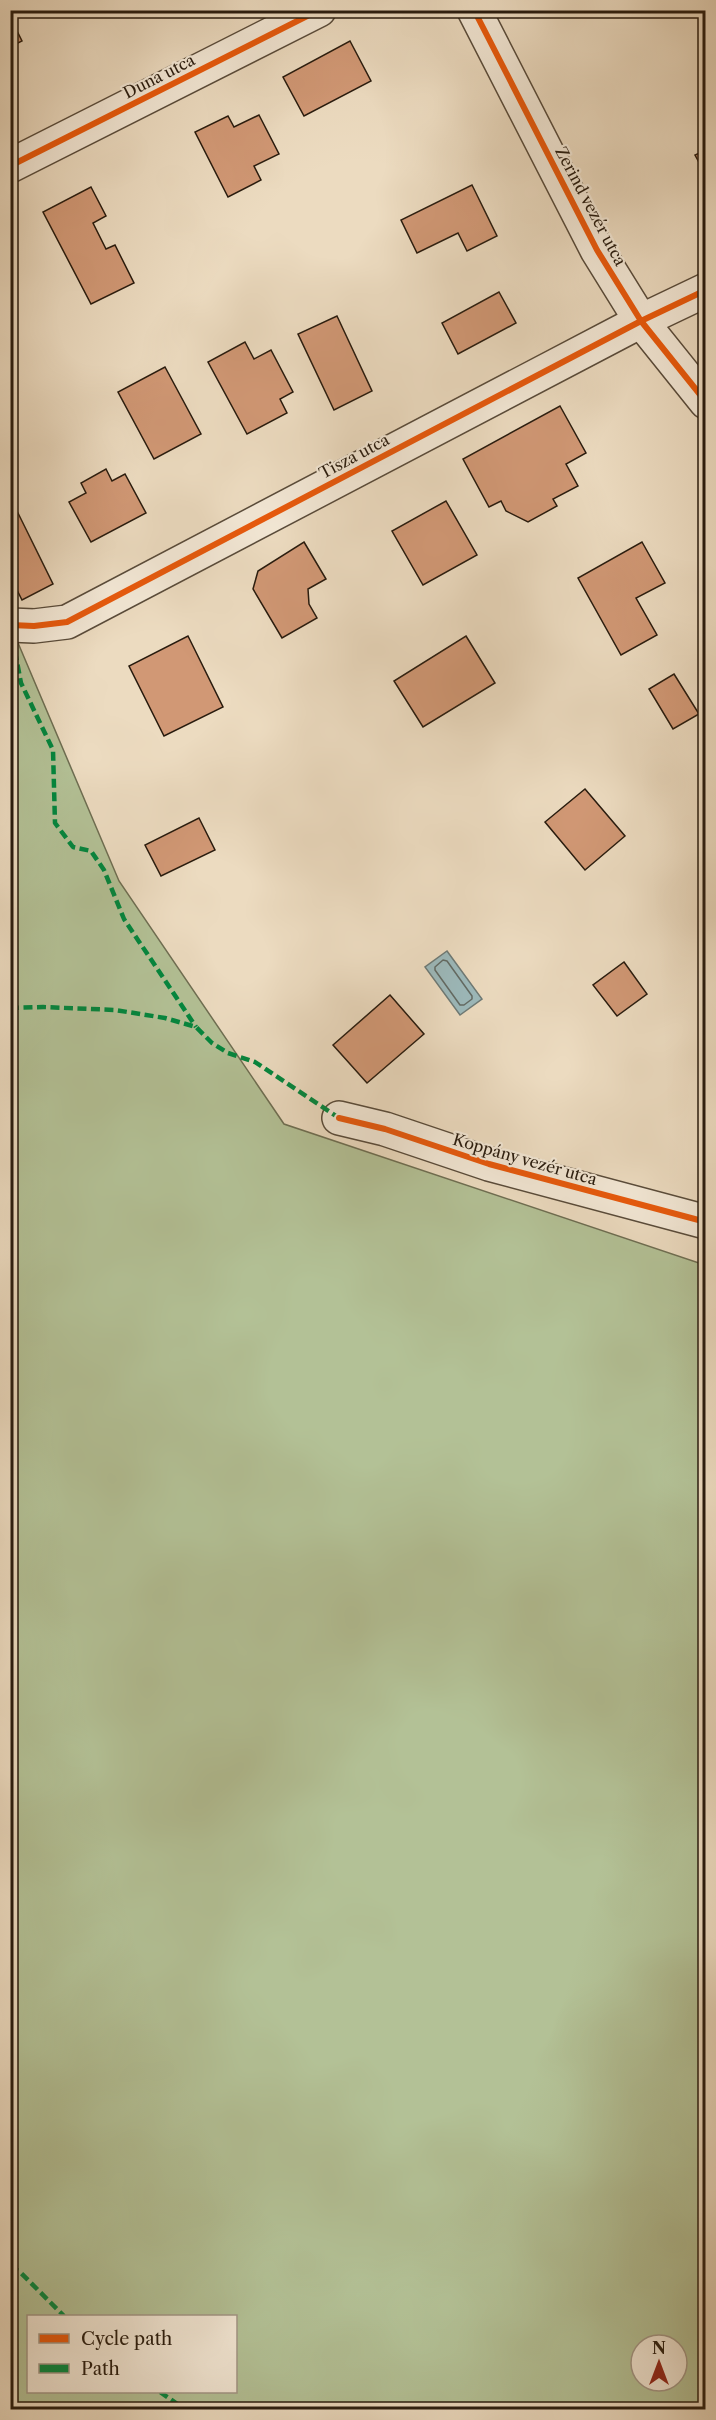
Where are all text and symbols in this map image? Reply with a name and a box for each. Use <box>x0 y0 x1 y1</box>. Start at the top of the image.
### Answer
street label: Duna utca <box>120 49 199 103</box>
street label: Zerind vezér utca <box>551 143 631 270</box>
street label: Tisza utca <box>315 429 393 483</box>
street label: Koppány vezér utca <box>451 1129 600 1189</box>
legend <box>27 2315 237 2393</box>
text: Cycle path <box>81 2328 172 2350</box>
north arrow <box>629 2333 689 2393</box>
text: N <box>652 2338 666 2358</box>
text: Path <box>81 2358 120 2380</box>

